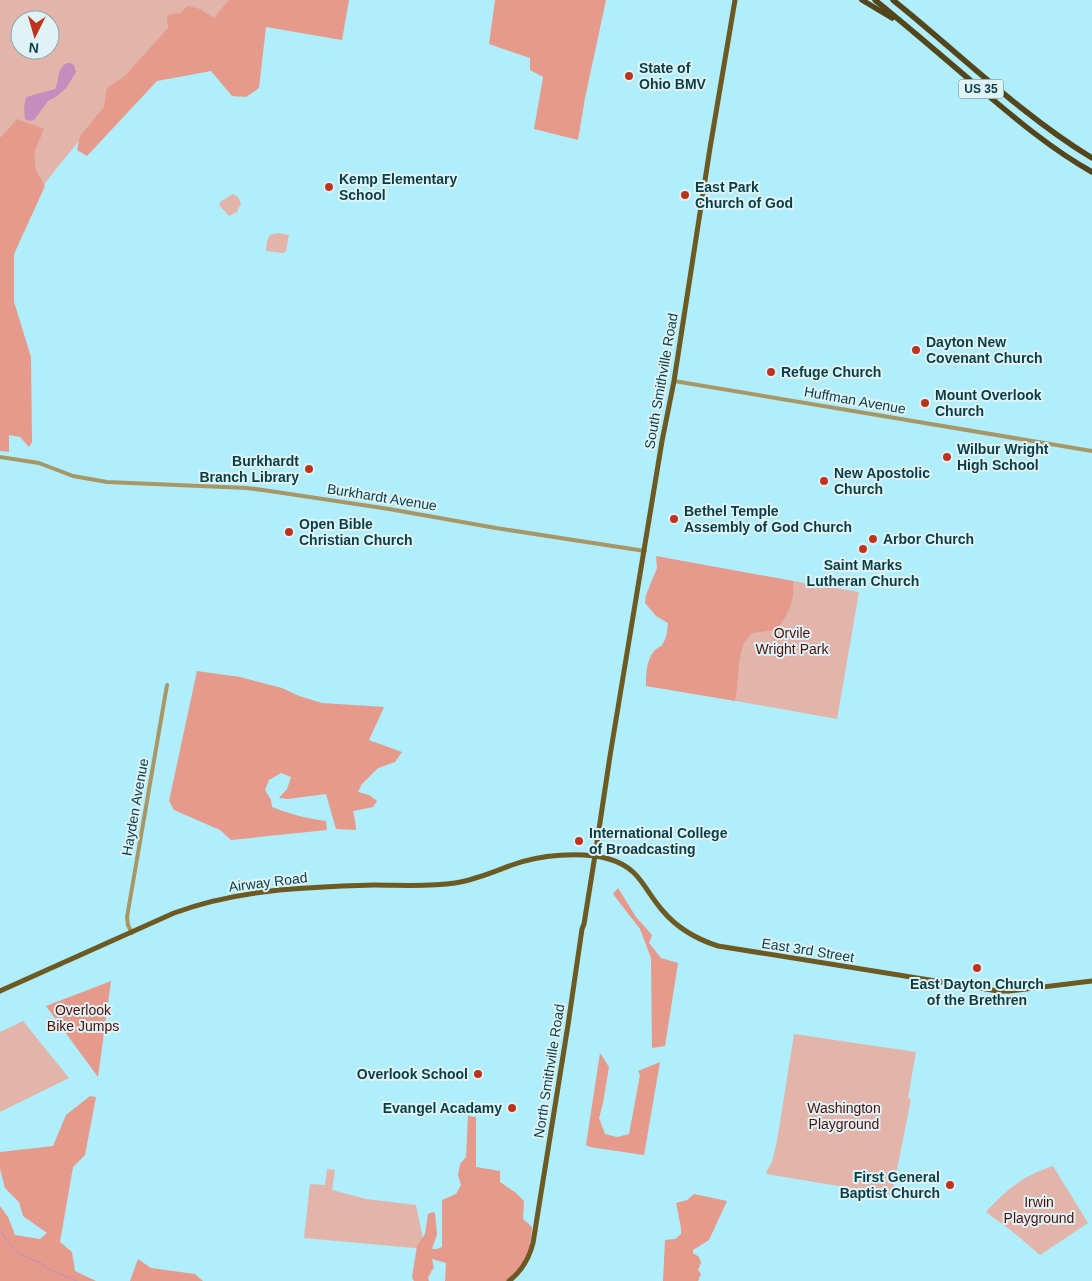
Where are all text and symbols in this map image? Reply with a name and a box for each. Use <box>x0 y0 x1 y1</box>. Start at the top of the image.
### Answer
north arrow <box>10 10 60 60</box>
text: N <box>28 40 40 56</box>
place label: State of Ohio BMV <box>639 60 707 92</box>
marker: State of Ohio BMV <box>623 70 635 82</box>
road number: US 35 <box>958 80 1004 98</box>
place label: Kemp Elementary School <box>339 171 457 203</box>
place label: East Park Church of God <box>695 179 793 211</box>
marker: Kemp Elementary School <box>323 181 335 193</box>
marker: East Park Church of God <box>679 189 691 201</box>
street label: South Smithville Road <box>641 312 681 450</box>
place label: Dayton New Covenant Church <box>926 334 1043 366</box>
marker: Dayton New Covenant Church <box>910 344 922 356</box>
place label: Refuge Church <box>781 364 881 380</box>
marker: Refuge Church <box>765 366 777 378</box>
street label: Huffman Avenue <box>803 383 907 417</box>
place label: Mount Overlook Church <box>935 387 1042 419</box>
marker: Mount Overlook Church <box>919 397 931 409</box>
place label: Wilbur Wright High School <box>957 441 1049 473</box>
marker: Wilbur Wright High School <box>941 451 953 463</box>
place label: Burkhardt Branch Library <box>199 453 299 485</box>
marker: Burkhardt Branch Library <box>303 463 315 475</box>
place label: New Apostolic Church <box>834 465 930 497</box>
marker: New Apostolic Church <box>818 475 830 487</box>
street label: Burkhardt Avenue <box>326 480 438 514</box>
place label: Bethel Temple Assembly of God Church <box>684 503 852 535</box>
marker: Bethel Temple Assembly of God Church <box>668 513 680 525</box>
place label: Open Bible Christian Church <box>299 516 413 548</box>
marker: Open Bible Christian Church <box>283 526 295 538</box>
place label: Arbor Church <box>883 531 974 547</box>
marker: Arbor Church <box>867 533 879 545</box>
marker: Saint Marks Lutheran Church <box>857 543 869 555</box>
place label: Saint Marks Lutheran Church <box>807 557 919 589</box>
park label: Orvile Wright Park <box>756 625 829 657</box>
street label: Hayden Avenue <box>119 757 151 857</box>
place label: International College of Broadcasting <box>589 825 728 857</box>
marker: International College of Broadcasting <box>573 835 585 847</box>
street label: Airway Road <box>228 869 308 895</box>
street label: East 3rd Street <box>761 935 855 965</box>
marker: East Dayton Church of the Brethren <box>971 962 983 974</box>
place label: East Dayton Church of the Brethren <box>910 976 1044 1008</box>
park label: Overlook Bike Jumps <box>47 1002 119 1034</box>
street label: North Smithville Road <box>531 1003 567 1139</box>
place label: Overlook School <box>357 1066 468 1082</box>
marker: Overlook School <box>472 1068 484 1080</box>
place label: Evangel Acadamy <box>383 1100 502 1116</box>
park label: Washington Playground <box>807 1100 881 1132</box>
marker: Evangel Acadamy <box>506 1102 518 1114</box>
place label: First General Baptist Church <box>840 1169 940 1201</box>
marker: First General Baptist Church <box>944 1179 956 1191</box>
park label: Irwin Playground <box>1004 1194 1074 1226</box>

